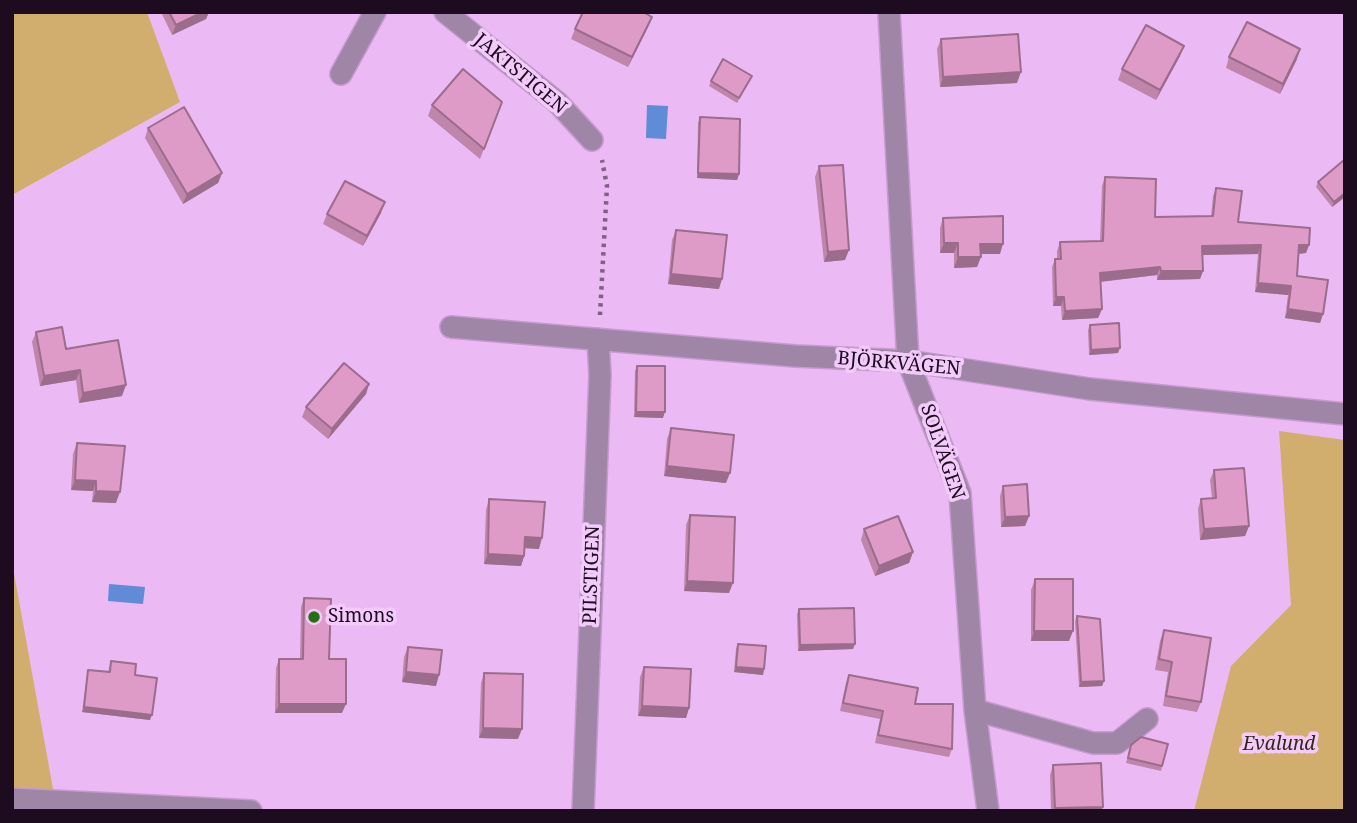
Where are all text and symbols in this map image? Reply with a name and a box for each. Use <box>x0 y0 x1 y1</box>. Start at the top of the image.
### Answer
street label: JAKTSTIGEN <box>469 29 571 119</box>
street label: BJÖRKVÄGEN <box>837 347 961 381</box>
street label: SOLVÄGEN <box>915 401 969 503</box>
street label: PILSTIGEN <box>579 525 605 625</box>
place label: Simons <box>328 606 394 628</box>
marker: Simons <box>306 609 322 625</box>
park label: Evalund <box>1243 734 1315 756</box>

